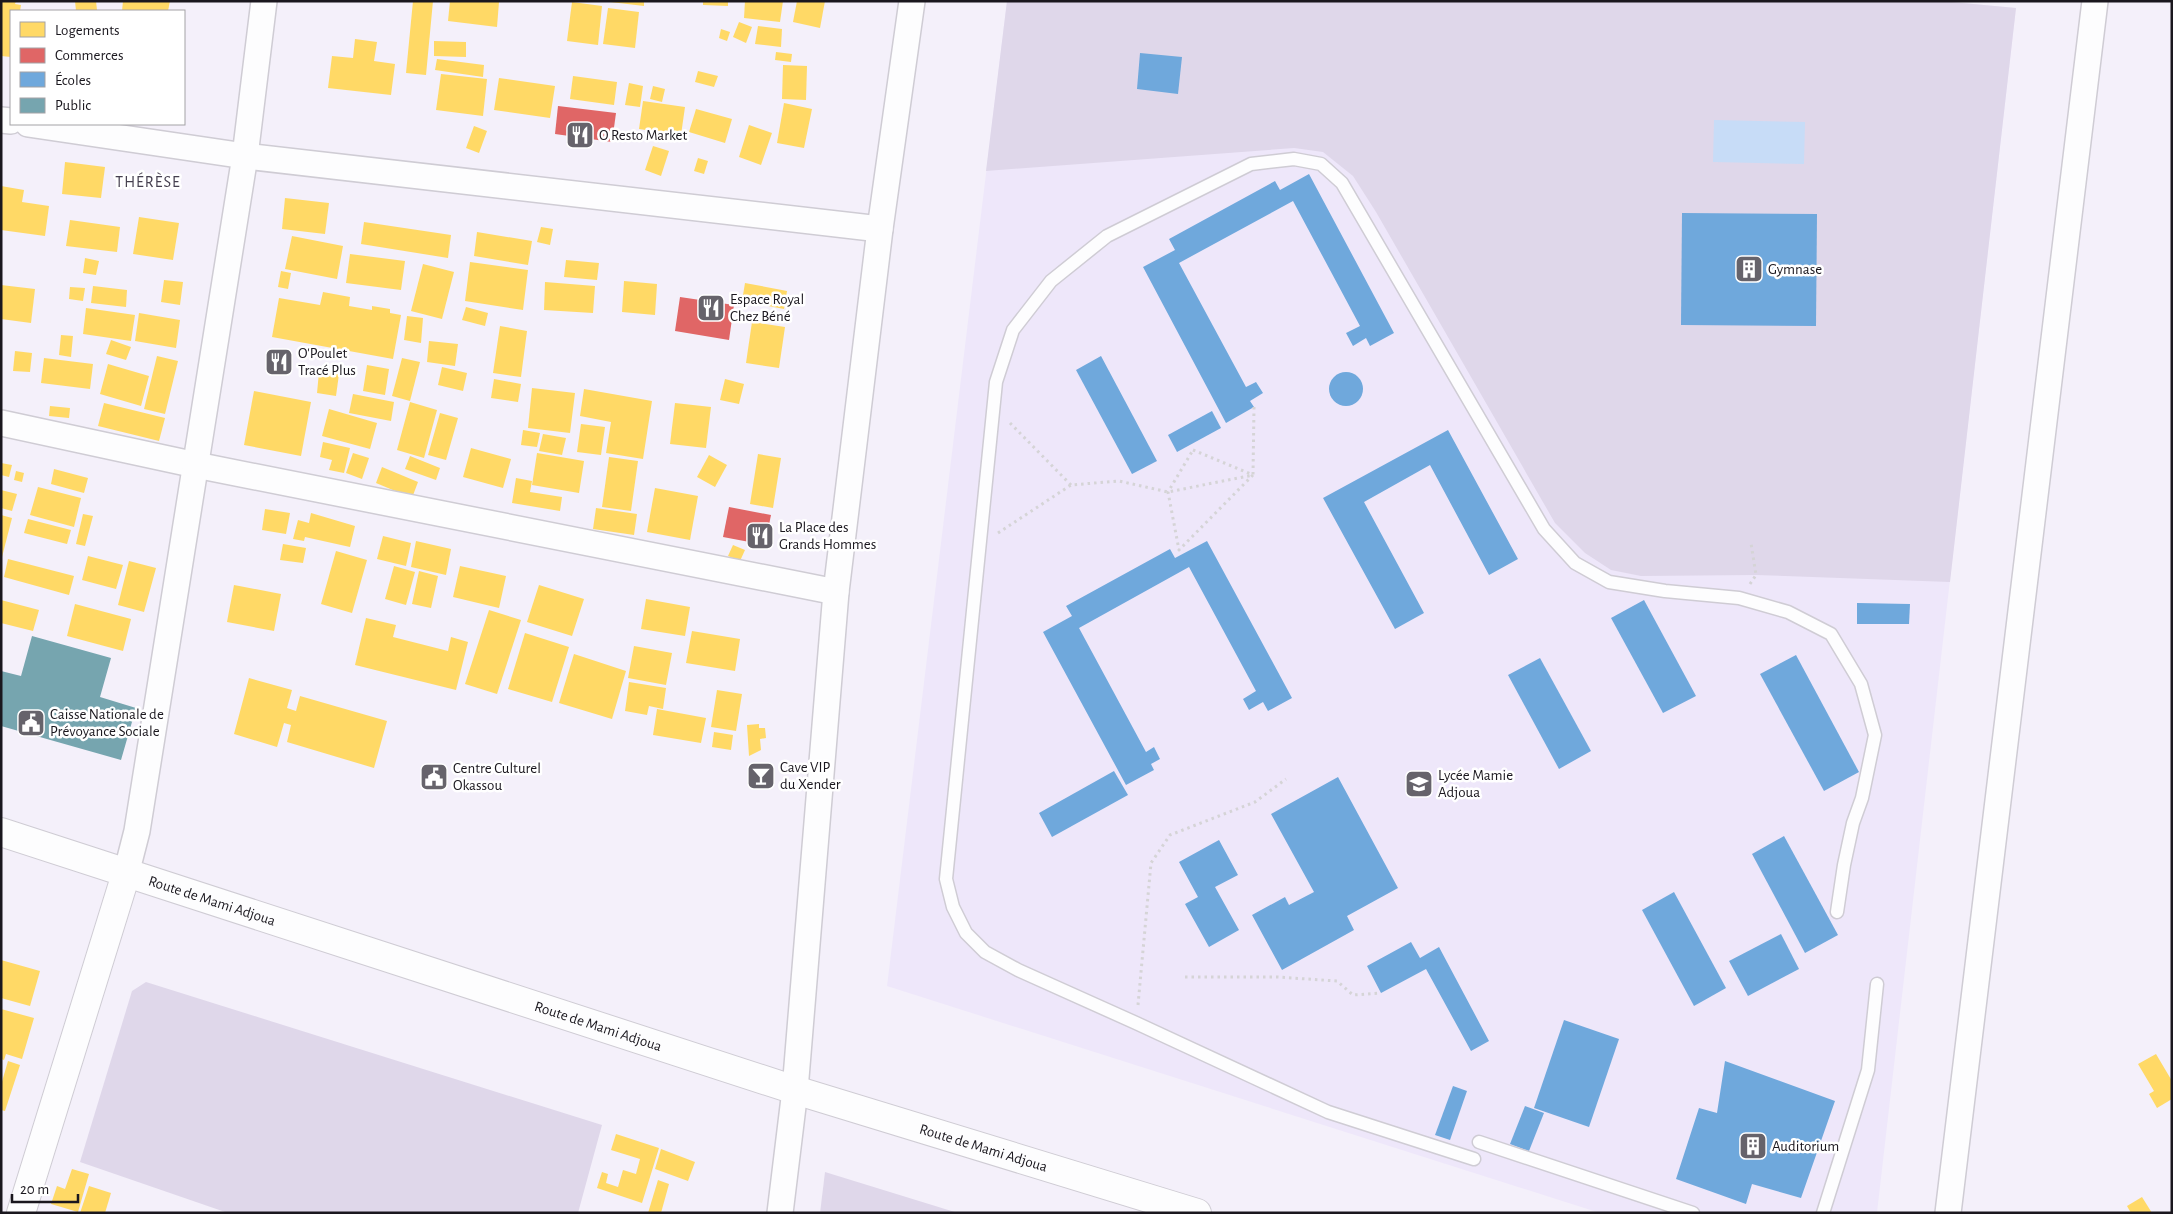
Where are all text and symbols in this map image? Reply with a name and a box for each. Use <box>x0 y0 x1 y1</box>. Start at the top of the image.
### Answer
legend <box>10 10 185 125</box>
text: Logements <box>55 23 120 38</box>
text: Commerces <box>55 48 124 63</box>
text: Écoles <box>55 71 91 88</box>
text: Public <box>55 98 91 113</box>
restaurant icon: O Resto Market <box>565 120 595 150</box>
place label: O Resto Market <box>599 128 688 143</box>
district label: THÉRÈSE <box>115 172 181 190</box>
building icon: Gymnase <box>1734 254 1764 284</box>
place label: Gymnase <box>1768 262 1822 277</box>
place label: Espace Royal Chez Béné <box>730 292 804 324</box>
restaurant icon: Espace Royal Chez Béné <box>696 293 726 323</box>
place label: O'Poulet Tracé Plus <box>298 346 356 378</box>
restaurant icon: O'Poulet Tracé Plus <box>264 347 294 377</box>
place label: La Place des Grands Hommes <box>779 520 876 552</box>
restaurant icon: La Place des Grands Hommes <box>745 521 775 551</box>
place label: Caisse Nationale de Prévoyance Sociale <box>50 707 164 739</box>
public building icon: Caisse Nationale de Prévoyance Sociale <box>16 708 46 738</box>
place label: Cave VIP du Xender <box>780 760 841 792</box>
place label: Centre Culturel Okassou <box>453 761 541 793</box>
bar icon: Cave VIP du Xender <box>746 761 776 791</box>
public building icon: Centre Culturel Okassou <box>419 762 449 792</box>
place label: Lycée Mamie Adjoua <box>1438 768 1513 800</box>
school or university icon: Lycée Mamie Adjoua <box>1404 769 1434 799</box>
street label: Route de Mami Adjoua <box>147 873 277 929</box>
street label: Route de Mami Adjoua <box>533 999 664 1054</box>
street label: Route de Mami Adjoua <box>918 1122 1049 1175</box>
building icon: Auditorium <box>1738 1131 1768 1161</box>
place label: Auditorium <box>1772 1139 1839 1154</box>
scale bar <box>12 1172 79 1204</box>
text: 20 m <box>20 1182 49 1197</box>

